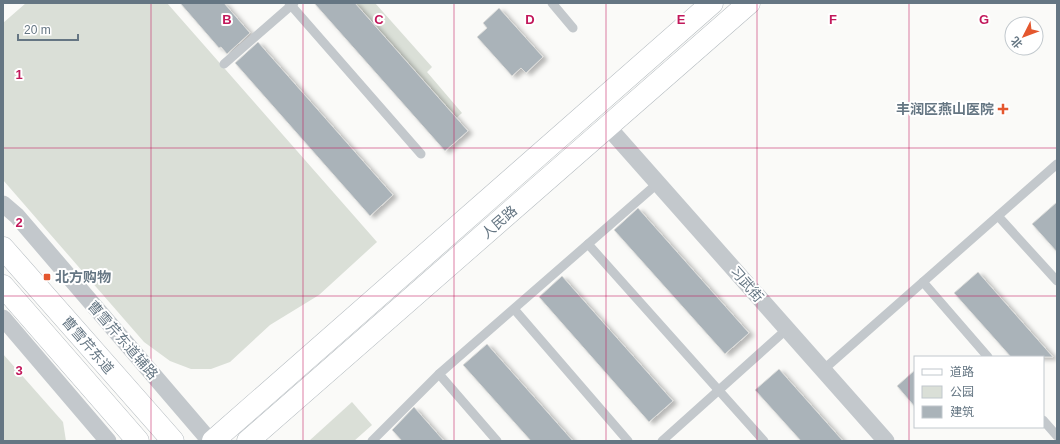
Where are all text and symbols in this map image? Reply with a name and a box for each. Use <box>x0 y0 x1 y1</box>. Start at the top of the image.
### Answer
text: B <box>222 12 232 27</box>
text: C <box>374 12 384 27</box>
text: D <box>525 12 535 27</box>
text: E <box>677 12 686 27</box>
text: F <box>829 12 837 27</box>
text: G <box>979 12 989 27</box>
scale bar <box>18 16 78 42</box>
north arrow <box>1004 16 1044 56</box>
text: 20 m <box>24 23 51 37</box>
text: 北 <box>1008 35 1025 51</box>
text: 1 <box>15 67 23 82</box>
place label: 丰润区燕山医院 <box>896 101 994 117</box>
marker: 丰润区燕山医院 <box>997 103 1009 115</box>
street label: 人民路 <box>478 202 520 242</box>
text: 2 <box>15 215 23 230</box>
street label: 习武街 <box>727 263 767 305</box>
place label: 北方购物 <box>55 269 111 285</box>
marker: 北方购物 <box>42 272 52 282</box>
street label: 曹雪芹东道辅路 <box>85 298 161 382</box>
street label: 曹雪芹东道 <box>59 313 117 377</box>
legend <box>914 356 1044 428</box>
text: 3 <box>15 363 23 378</box>
text: 道路 <box>950 365 974 379</box>
text: 公园 <box>950 385 974 399</box>
text: 建筑 <box>950 405 974 419</box>

